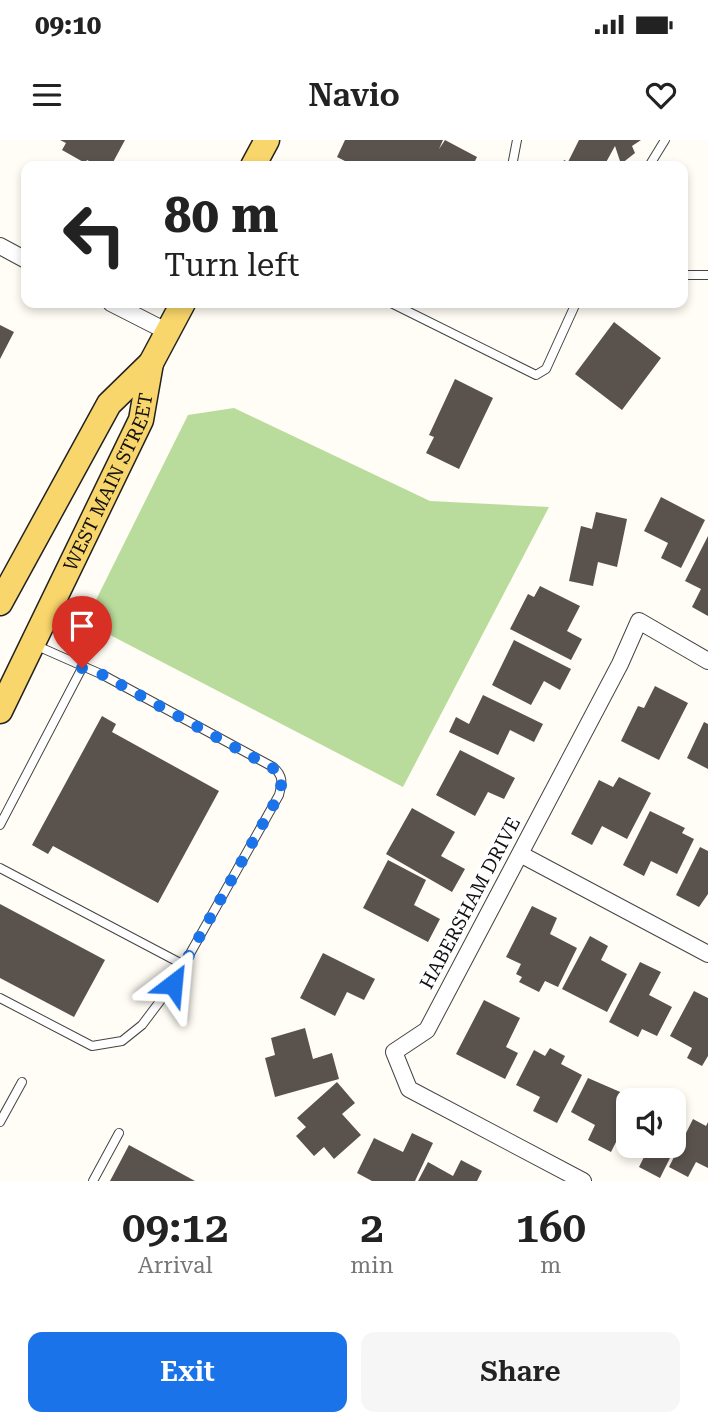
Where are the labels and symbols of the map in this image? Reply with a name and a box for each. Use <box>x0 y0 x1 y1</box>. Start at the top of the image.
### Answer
street label: WEST MAIN STREET <box>58 391 157 575</box>
pin <box>52 596 112 668</box>
street label: HABERSHAM DRIVE <box>415 813 525 993</box>
position arrow <box>136 947 210 1021</box>

